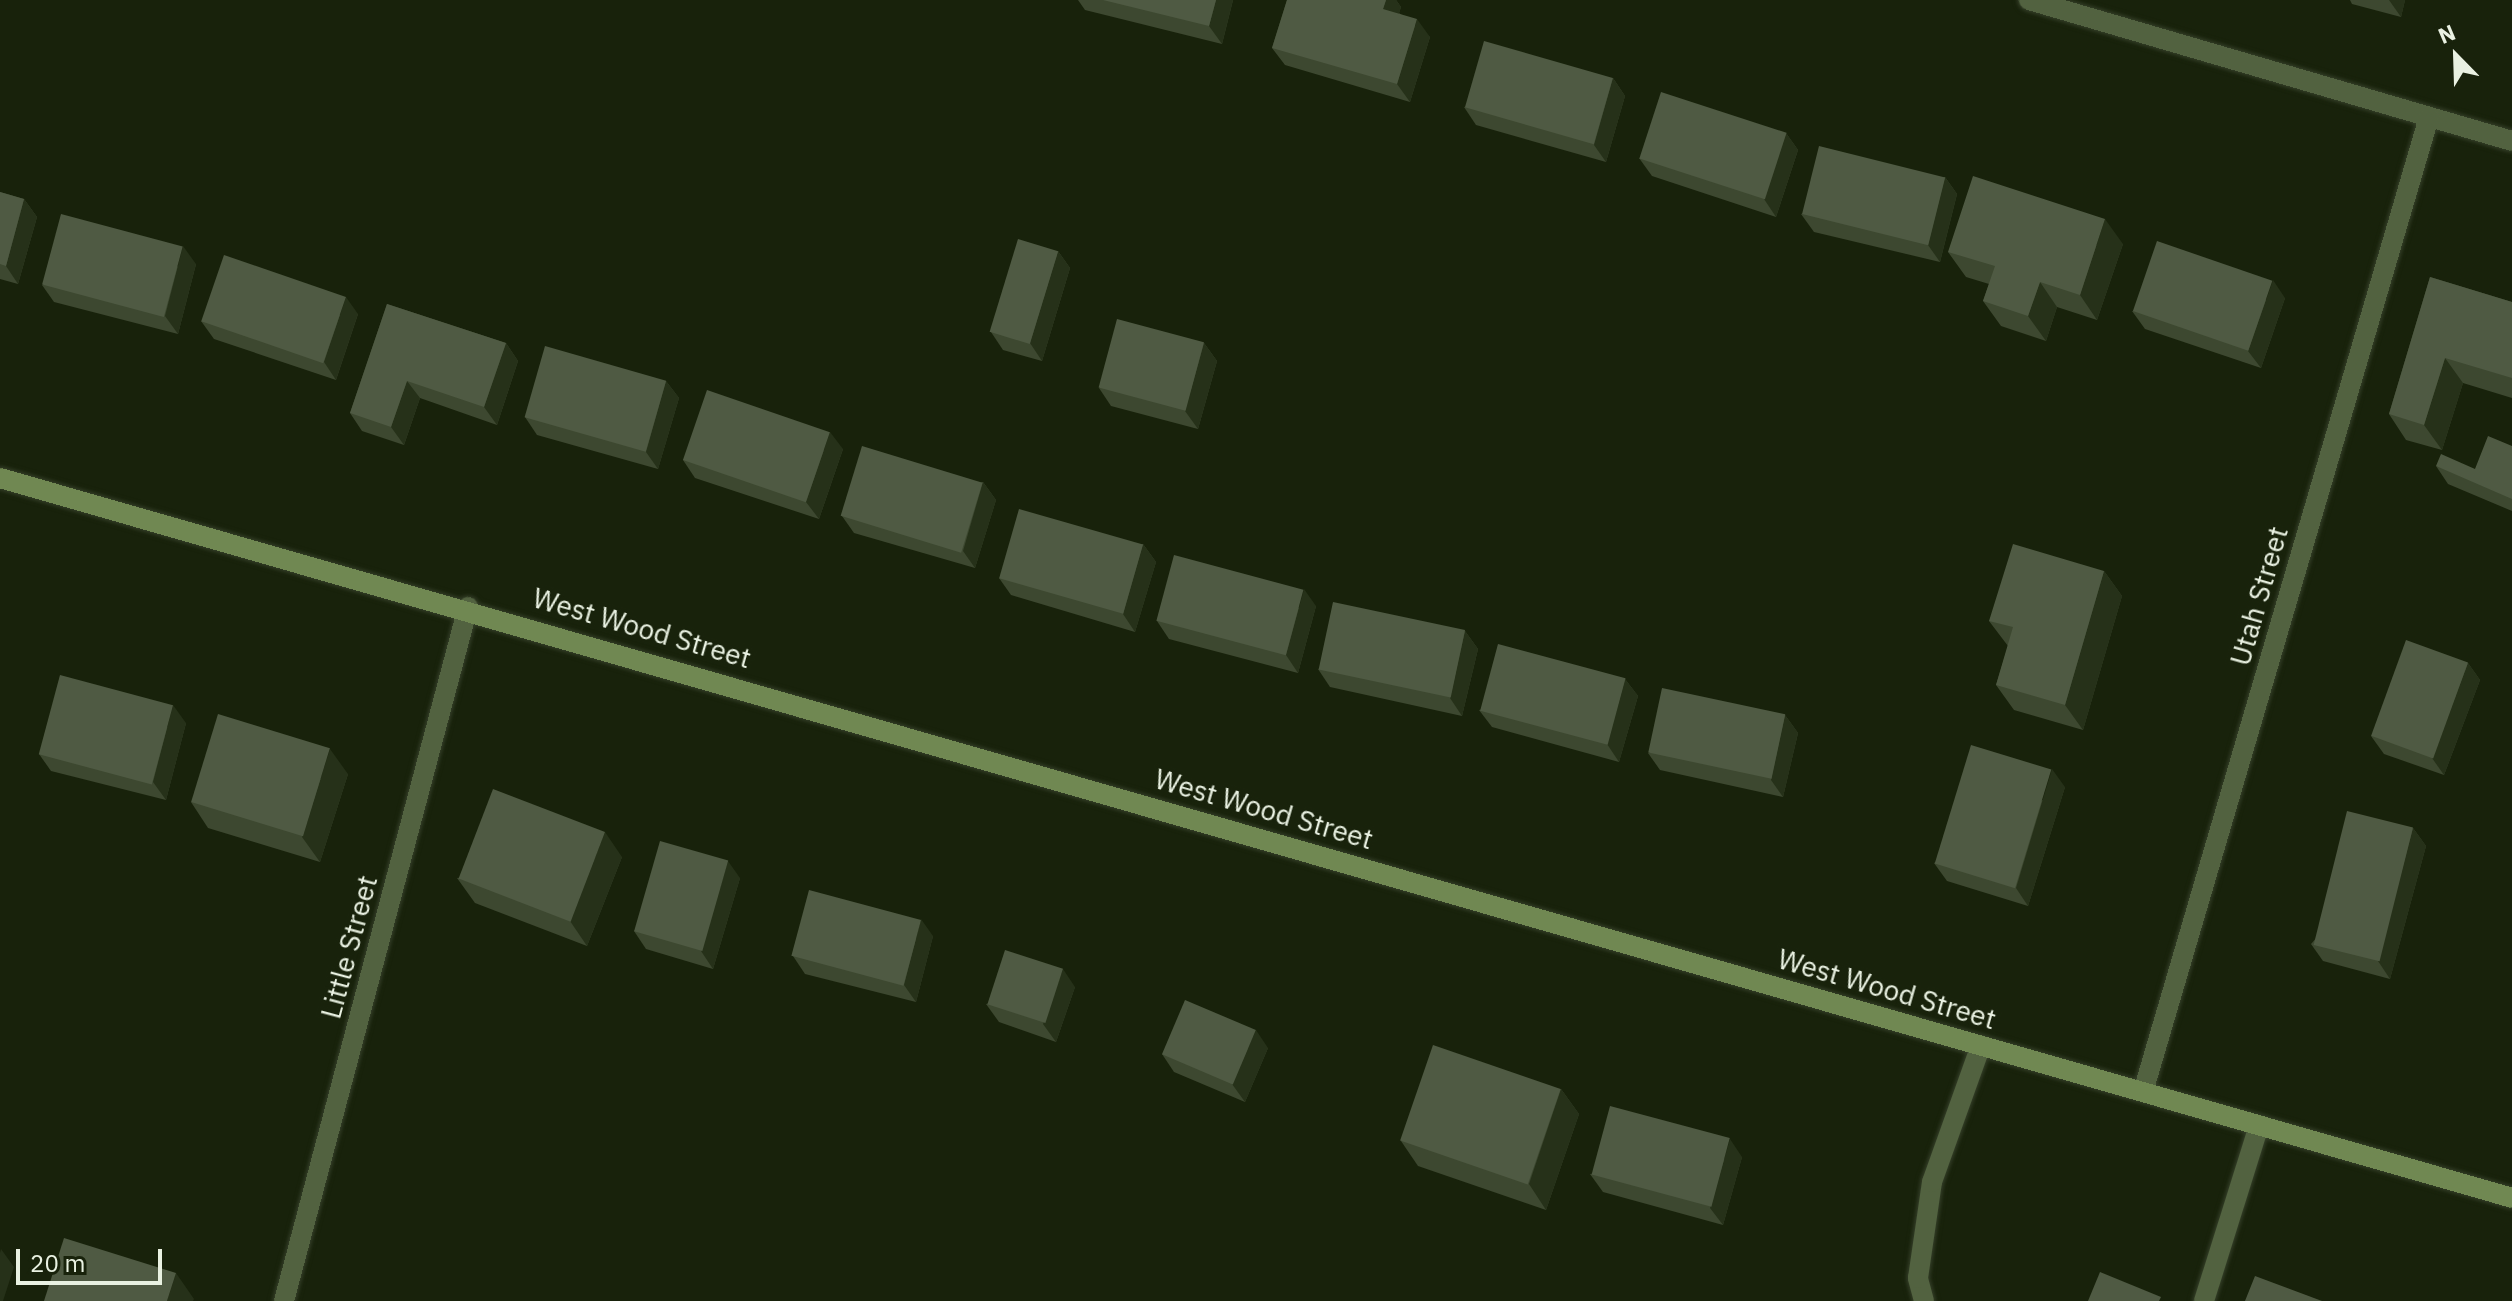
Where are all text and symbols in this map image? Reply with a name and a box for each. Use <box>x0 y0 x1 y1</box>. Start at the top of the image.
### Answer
north arrow <box>2416 16 2496 96</box>
text: N <box>2433 17 2459 50</box>
street label: Utah Street <box>2223 523 2295 669</box>
street label: West Wood Street <box>529 581 755 675</box>
street label: West Wood Street <box>1151 762 1377 856</box>
street label: Little Street <box>314 872 384 1022</box>
street label: West Wood Street <box>1774 942 2000 1036</box>
scale bar <box>20 1233 166 1283</box>
text: 20 m <box>30 1247 85 1279</box>

